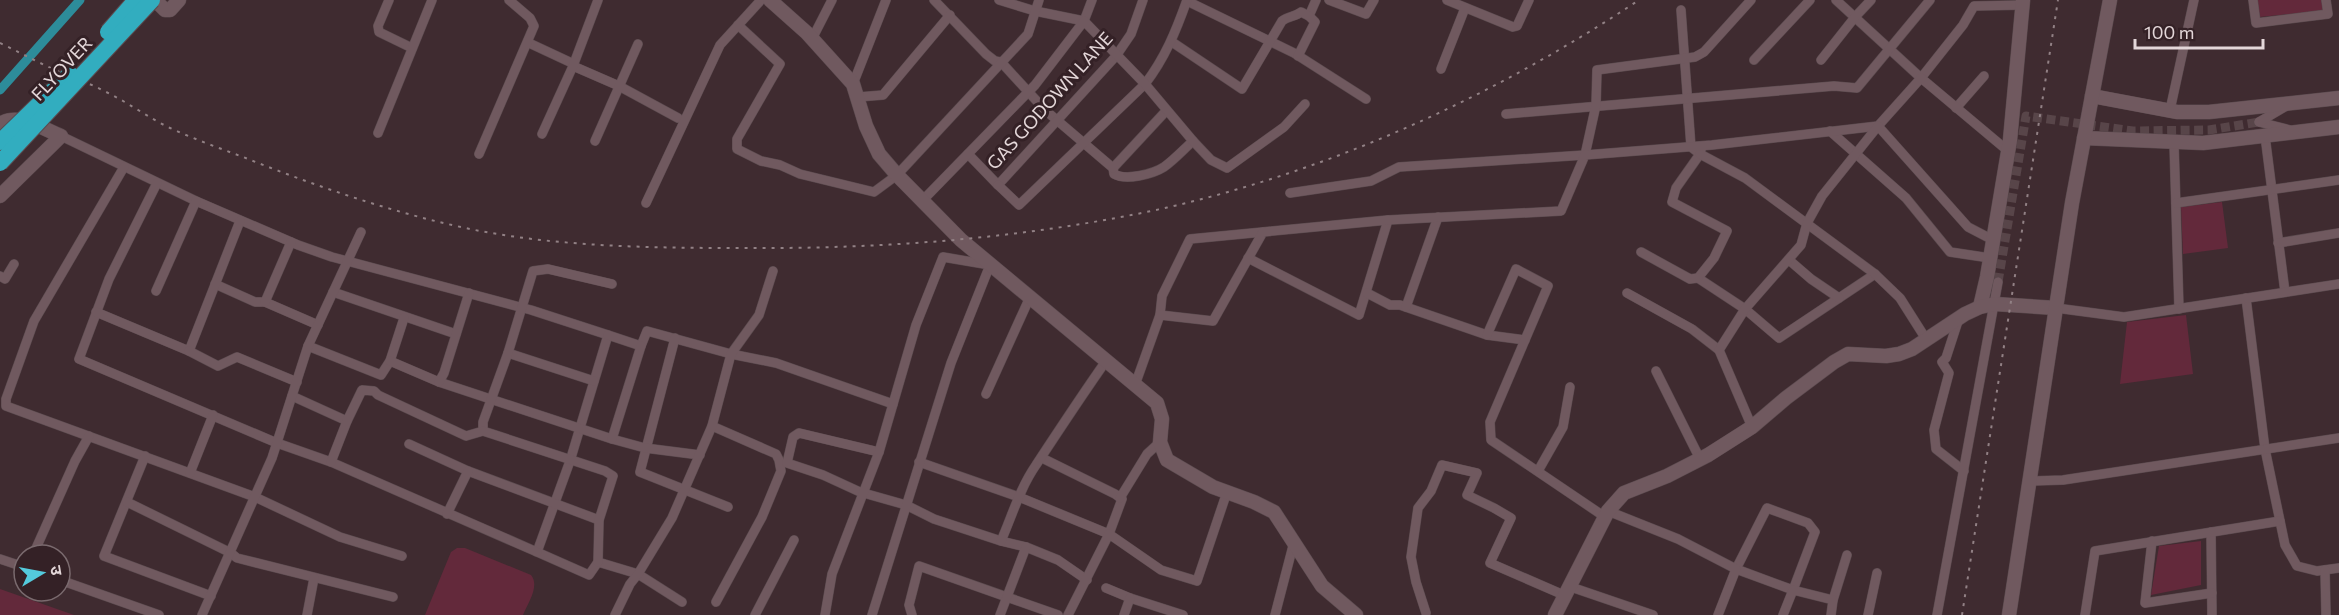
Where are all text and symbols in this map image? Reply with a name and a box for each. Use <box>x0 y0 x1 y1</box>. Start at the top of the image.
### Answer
scale bar <box>2135 12 2262 50</box>
text: 100 m <box>2144 21 2194 43</box>
street label: GAS GODOWN LANE <box>982 27 1117 174</box>
street label: FLYOVER <box>26 32 96 105</box>
north arrow <box>12 543 72 603</box>
text: उ <box>47 564 68 577</box>

